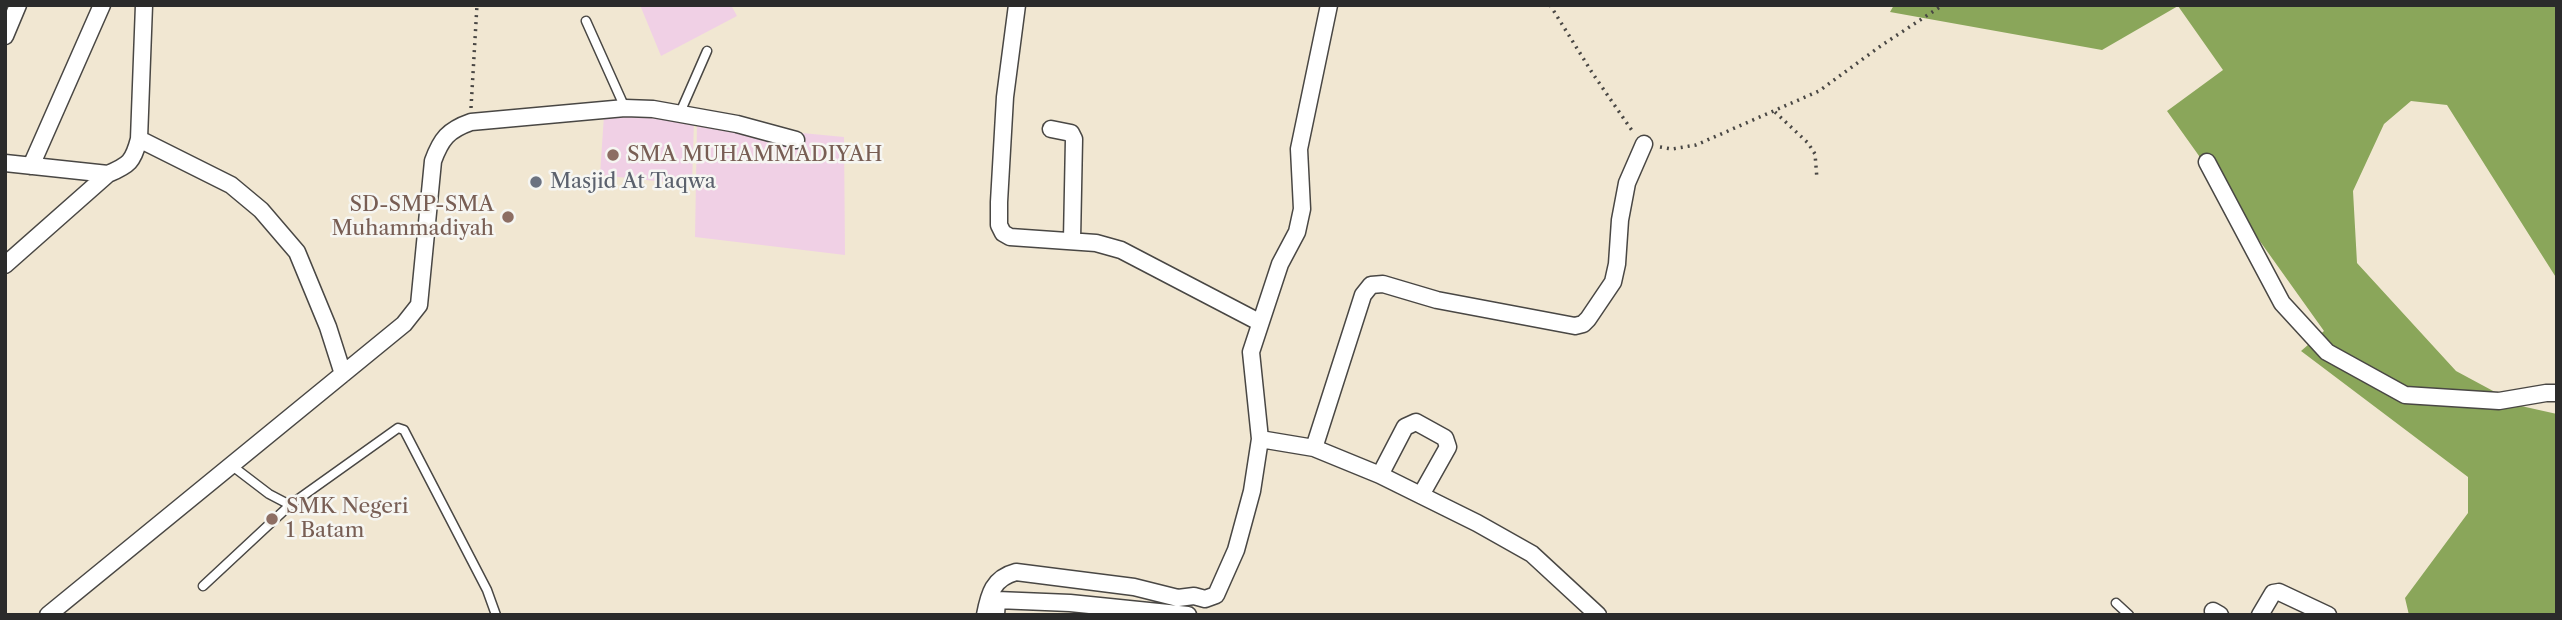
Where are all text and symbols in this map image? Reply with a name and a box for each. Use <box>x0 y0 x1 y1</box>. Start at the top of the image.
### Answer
place label: SMA MUHAMMADIYAH <box>627 142 882 168</box>
marker: SMA MUHAMMADIYAH <box>605 147 621 163</box>
place label: Masjid At Taqwa <box>550 169 716 195</box>
marker: Masjid At Taqwa <box>528 174 544 190</box>
place label: SD-SMP-SMA Muhammadiyah <box>331 192 494 242</box>
marker: SD-SMP-SMA Muhammadiyah <box>500 209 516 225</box>
place label: SMK Negeri 1 Batam <box>286 494 408 544</box>
marker: SMK Negeri 1 Batam <box>264 511 280 527</box>

